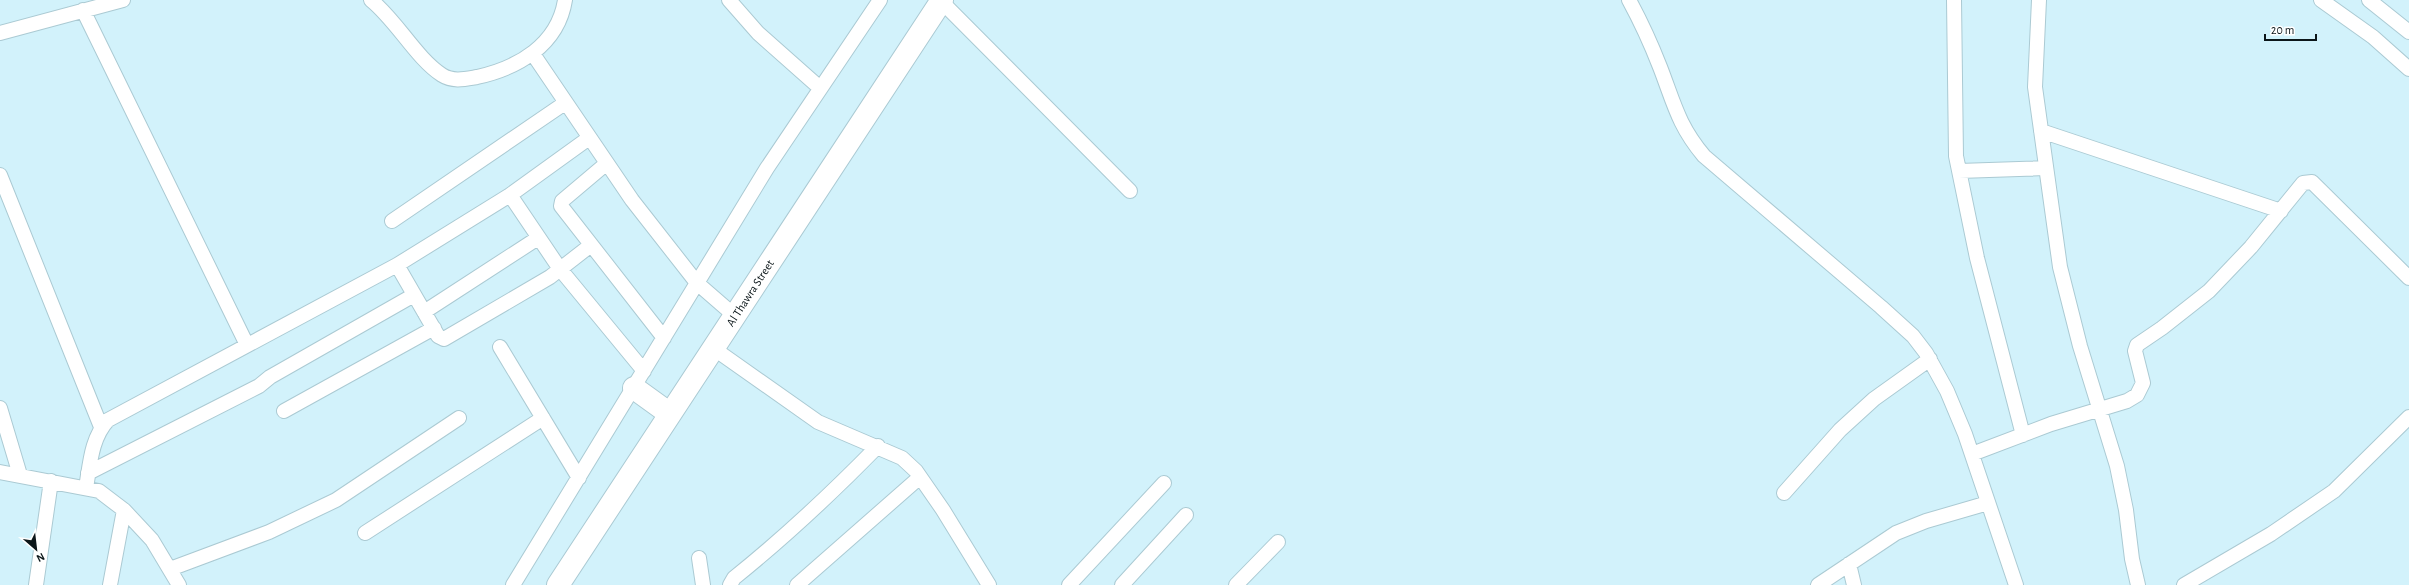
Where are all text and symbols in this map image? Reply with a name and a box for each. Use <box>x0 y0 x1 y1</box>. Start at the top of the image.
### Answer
scale bar <box>2265 16 2316 42</box>
text: 20 m <box>2271 24 2294 36</box>
street label: Al Thawra Street <box>724 257 776 329</box>
north arrow <box>16 529 56 569</box>
text: N <box>34 551 46 564</box>

